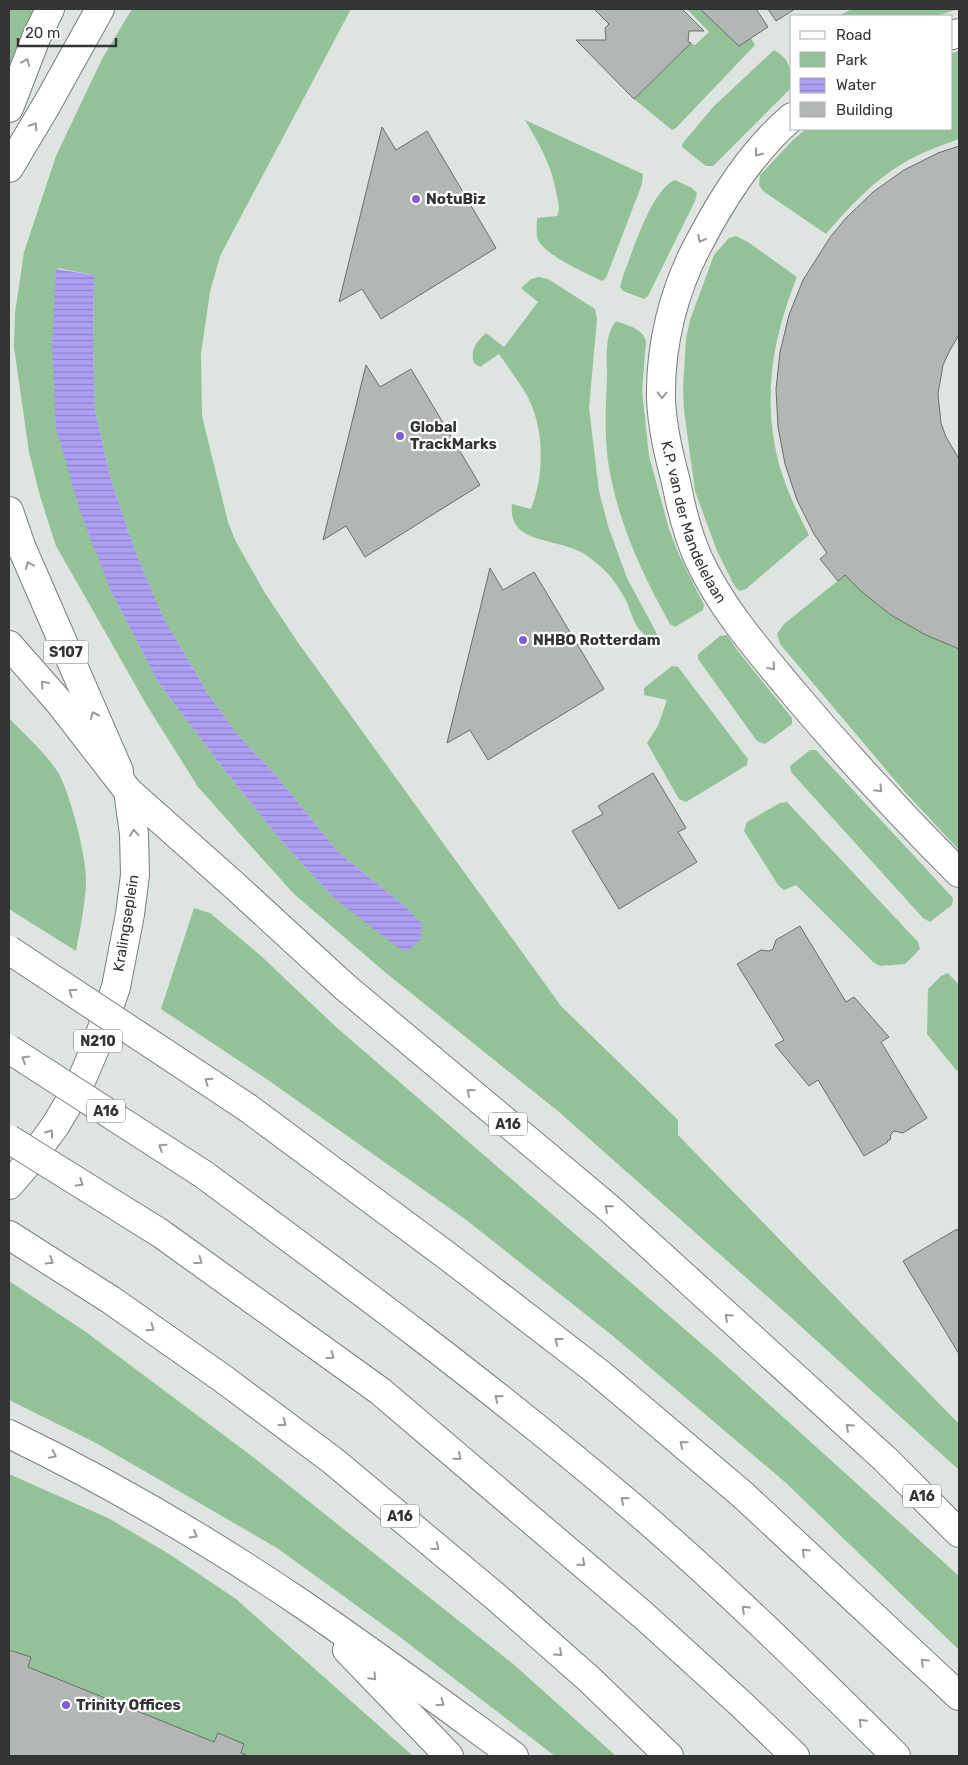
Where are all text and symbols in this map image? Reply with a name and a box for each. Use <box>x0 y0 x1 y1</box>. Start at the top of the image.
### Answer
scale bar <box>18 15 115 47</box>
legend <box>790 15 953 130</box>
text: 20 m <box>25 24 60 42</box>
text: Road <box>836 26 872 44</box>
text: Park <box>836 51 867 69</box>
one-way arrow <box>20 59 30 67</box>
text: Water <box>836 76 876 94</box>
text: Building <box>836 101 893 119</box>
one-way arrow <box>28 123 37 132</box>
one-way arrow <box>755 147 764 156</box>
place label: NotuBiz <box>426 190 486 208</box>
marker: NotuBiz <box>410 193 422 205</box>
one-way arrow <box>697 233 707 242</box>
one-way arrow <box>657 391 667 399</box>
place label: Global TrackMarks <box>410 418 497 453</box>
marker: Global TrackMarks <box>394 430 406 442</box>
street label: K.P. van der Mandelelaan <box>657 439 730 607</box>
one-way arrow <box>25 561 36 570</box>
place label: NHBO Rotterdam <box>533 631 661 649</box>
marker: NHBO Rotterdam <box>517 634 529 646</box>
road number: S107 <box>44 640 88 664</box>
one-way arrow <box>766 661 774 670</box>
one-way arrow <box>41 681 49 690</box>
one-way arrow <box>89 711 100 720</box>
one-way arrow <box>873 784 882 793</box>
one-way arrow <box>128 829 139 837</box>
street label: Kralingseplein <box>109 873 143 973</box>
one-way arrow <box>69 989 78 998</box>
road number: N210 <box>74 1030 122 1052</box>
one-way arrow <box>22 1055 31 1065</box>
one-way arrow <box>204 1078 213 1088</box>
one-way arrow <box>467 1089 476 1098</box>
road number: A16 <box>87 1100 125 1122</box>
road number: A16 <box>489 1112 527 1136</box>
one-way arrow <box>44 1129 53 1139</box>
one-way arrow <box>158 1144 168 1153</box>
one-way arrow <box>74 1177 83 1186</box>
one-way arrow <box>605 1205 614 1214</box>
one-way arrow <box>45 1255 54 1265</box>
one-way arrow <box>193 1255 203 1264</box>
one-way arrow <box>725 1314 734 1323</box>
one-way arrow <box>145 1322 155 1331</box>
one-way arrow <box>555 1338 564 1346</box>
one-way arrow <box>325 1350 335 1359</box>
one-way arrow <box>495 1395 504 1403</box>
one-way arrow <box>277 1417 287 1426</box>
one-way arrow <box>845 1424 854 1433</box>
one-way arrow <box>680 1441 689 1450</box>
one-way arrow <box>48 1449 57 1459</box>
one-way arrow <box>452 1452 461 1460</box>
road number: A16 <box>903 1484 941 1508</box>
one-way arrow <box>621 1498 630 1506</box>
road number: A16 <box>381 1504 419 1528</box>
one-way arrow <box>189 1528 198 1538</box>
one-way arrow <box>430 1541 439 1550</box>
one-way arrow <box>801 1549 810 1558</box>
one-way arrow <box>576 1557 585 1566</box>
one-way arrow <box>741 1606 750 1615</box>
one-way arrow <box>554 1647 563 1656</box>
one-way arrow <box>921 1659 930 1668</box>
one-way arrow <box>367 1671 376 1680</box>
place label: Trinity Offices <box>76 1696 181 1714</box>
one-way arrow <box>435 1697 445 1706</box>
marker: Trinity Offices <box>60 1699 72 1711</box>
one-way arrow <box>858 1719 867 1728</box>

